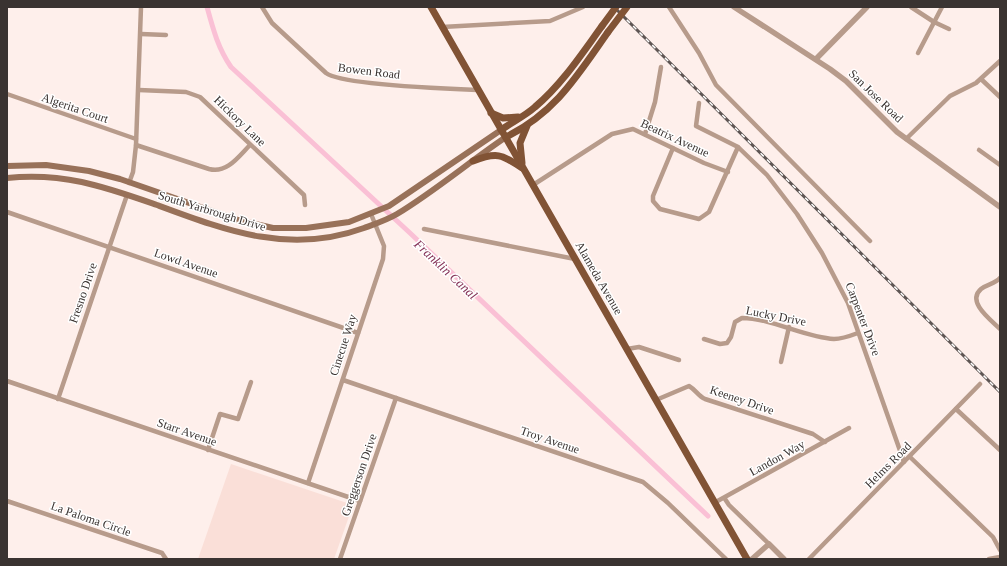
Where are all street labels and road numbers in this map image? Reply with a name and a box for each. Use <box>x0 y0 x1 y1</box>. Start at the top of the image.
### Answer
street label: Bowen Road <box>337 60 401 82</box>
street label: San Jose Road <box>846 67 906 125</box>
street label: Algerita Court <box>40 90 111 126</box>
street label: Hickory Lane <box>211 93 269 149</box>
street label: Beatrix Avenue <box>638 116 712 160</box>
street label: South Yarbrough Drive <box>157 188 267 234</box>
street label: Alameda Avenue <box>572 239 626 317</box>
street label: Lowd Avenue <box>152 246 220 280</box>
street label: Fresno Drive <box>66 261 100 325</box>
street label: Carpenter Drive <box>843 280 883 358</box>
street label: Lucky Drive <box>745 303 807 329</box>
street label: Cinecue Way <box>326 312 360 378</box>
street label: Keeney Drive <box>708 382 776 418</box>
street label: Starr Avenue <box>155 415 219 449</box>
street label: Troy Avenue <box>519 423 581 457</box>
street label: Greggerson Drive <box>338 432 380 518</box>
street label: Landon Way <box>747 437 807 479</box>
street label: Helms Road <box>862 439 914 491</box>
street label: La Paloma Circle <box>49 499 133 539</box>

